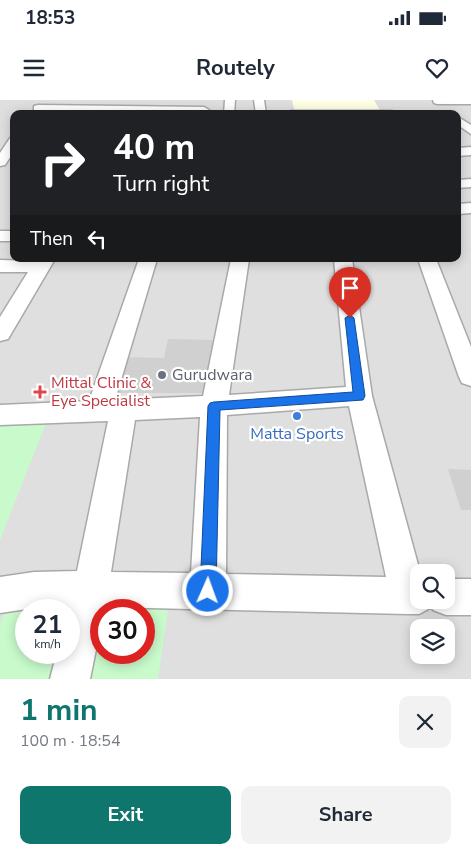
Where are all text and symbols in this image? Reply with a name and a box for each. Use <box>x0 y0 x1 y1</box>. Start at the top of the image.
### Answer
text: 18:53 <box>25 5 75 31</box>
text: Routely <box>196 53 275 83</box>
icon: menu <box>20 54 48 82</box>
icon: heart <box>423 54 451 82</box>
text: 40 m <box>113 124 195 171</box>
icon: right <box>30 130 95 195</box>
text: Turn right <box>113 169 209 199</box>
icon: left <box>83 225 111 253</box>
text: Then <box>30 226 73 252</box>
pin <box>329 267 371 318</box>
icon: arrive <box>336 274 364 302</box>
place label: Gurudwara <box>172 364 253 386</box>
marker: Gurudwara <box>156 369 168 381</box>
place label: Mittal Clinic & Eye Specialist <box>51 372 151 412</box>
marker: Mittal Clinic & Eye Specialist <box>33 385 47 399</box>
marker: Matta Sports <box>291 410 303 422</box>
place label: Matta Sports <box>250 423 344 445</box>
position arrow <box>181 564 233 616</box>
map controls <box>410 564 455 664</box>
button: search <box>410 564 455 609</box>
speed limit sign: 30 <box>90 599 155 664</box>
text: 21 <box>32 608 63 642</box>
button: layers <box>410 619 455 664</box>
text: km/h <box>34 636 61 652</box>
text: 1 min <box>20 690 98 731</box>
button: close <box>399 696 451 748</box>
text: 100 m · 18:54 <box>20 730 121 752</box>
button: Exit <box>20 786 231 844</box>
button: Share <box>241 786 451 844</box>

